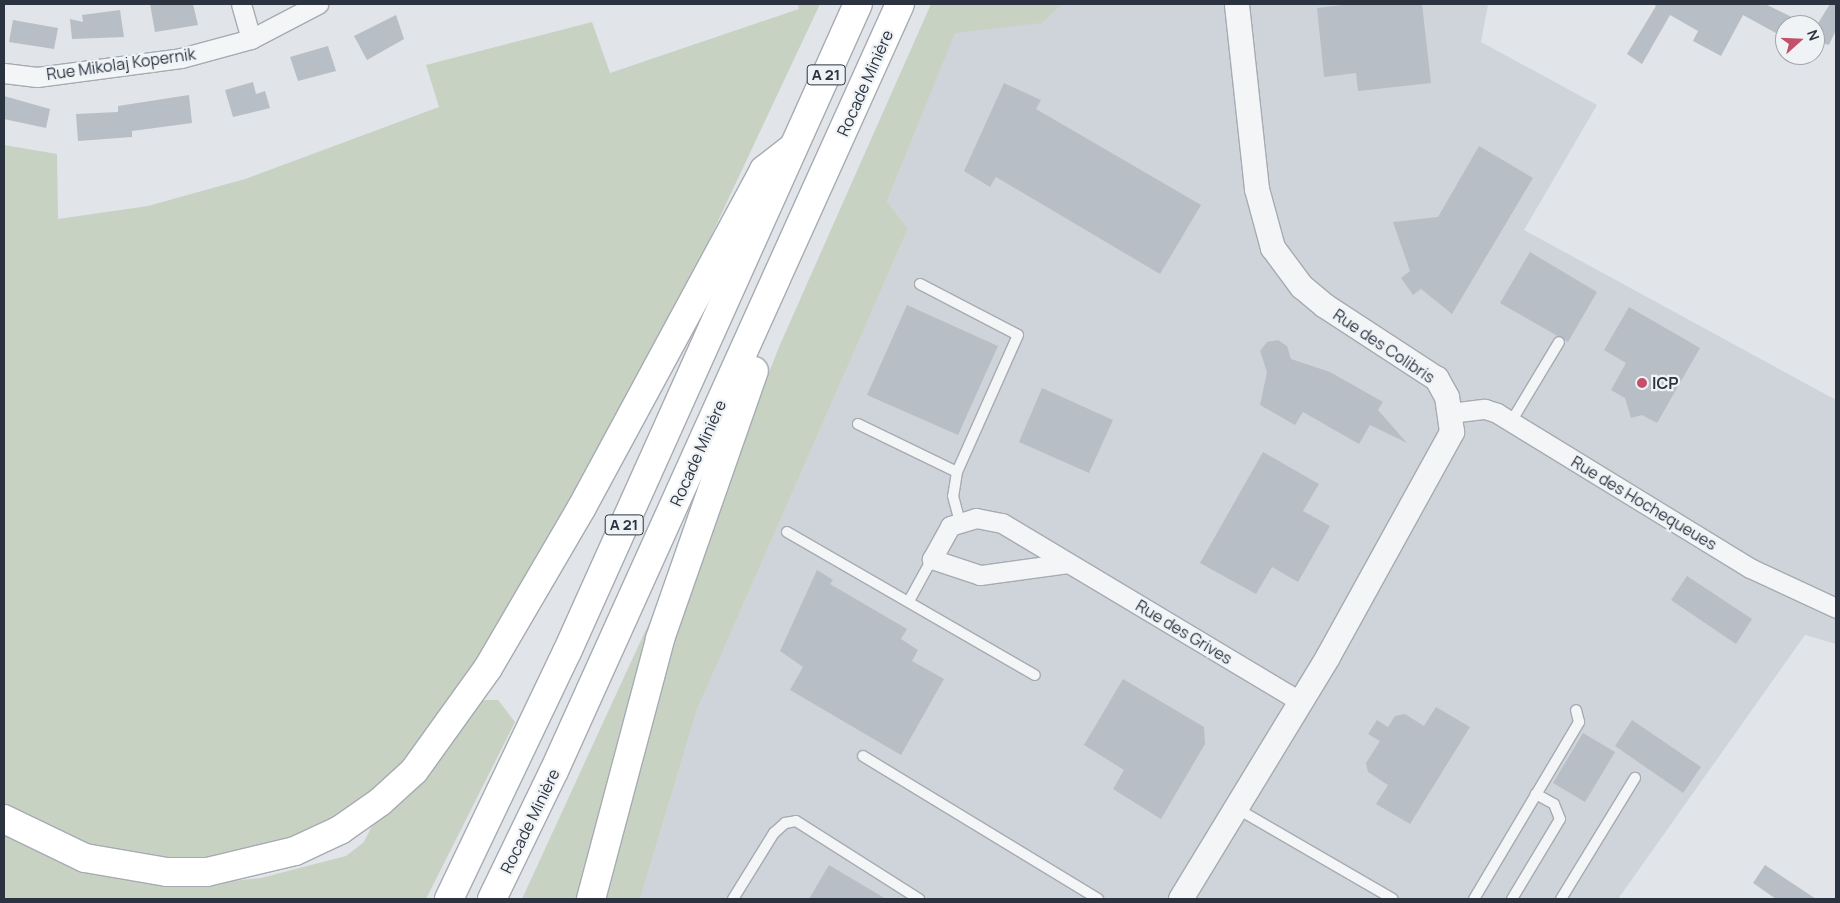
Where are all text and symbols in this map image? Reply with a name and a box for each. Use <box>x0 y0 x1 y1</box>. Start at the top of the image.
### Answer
north arrow <box>1775 15 1825 65</box>
street label: Rocade Minière <box>833 27 897 139</box>
text: N <box>1803 27 1824 43</box>
street label: Rue Mikolaj Kopernik <box>45 44 197 84</box>
road number: A 21 <box>806 62 846 88</box>
street label: Rue des Colibris <box>1330 305 1438 387</box>
place label: ICP <box>1652 373 1679 393</box>
marker: ICP <box>1636 377 1648 389</box>
street label: Rocade Minière <box>666 397 730 509</box>
street label: Rue des Hochequeues <box>1568 452 1720 554</box>
road number: A 21 <box>604 512 644 538</box>
street label: Rue des Grives <box>1132 596 1236 668</box>
street label: Rocade Minière <box>496 766 564 876</box>

